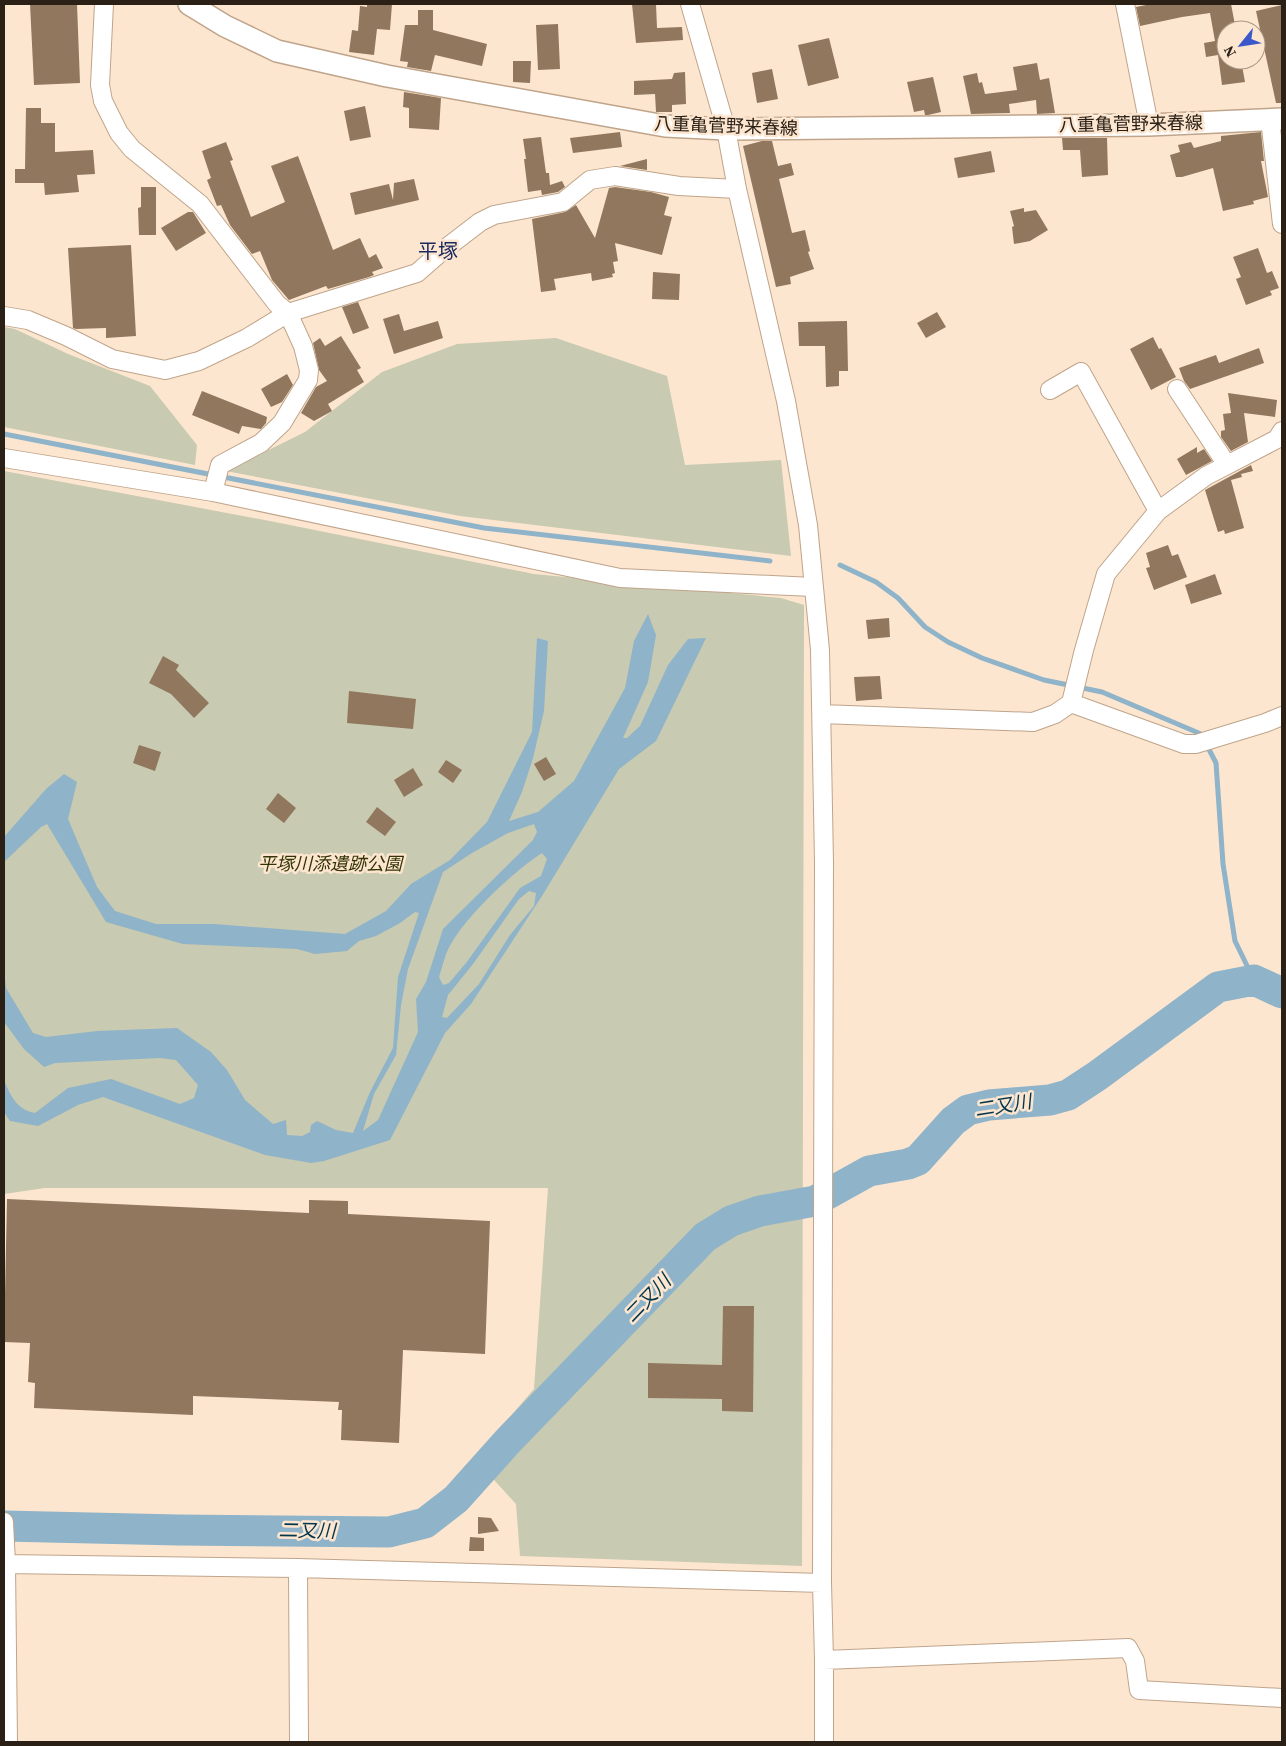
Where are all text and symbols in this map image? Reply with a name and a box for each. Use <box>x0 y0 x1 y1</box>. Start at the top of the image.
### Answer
north arrow <box>1216 20 1266 70</box>
text: N <box>1219 42 1241 61</box>
street label: 八重亀菅野来春線 <box>654 110 798 141</box>
street label: 八重亀菅野来春線 <box>1059 110 1203 137</box>
district label: 平塚 <box>418 237 458 265</box>
park label: 平塚川添遺跡公園 <box>258 851 405 876</box>
water label: 二又川 <box>973 1087 1035 1122</box>
water label: 二又川 <box>618 1267 678 1328</box>
water label: 二又川 <box>278 1517 338 1544</box>

